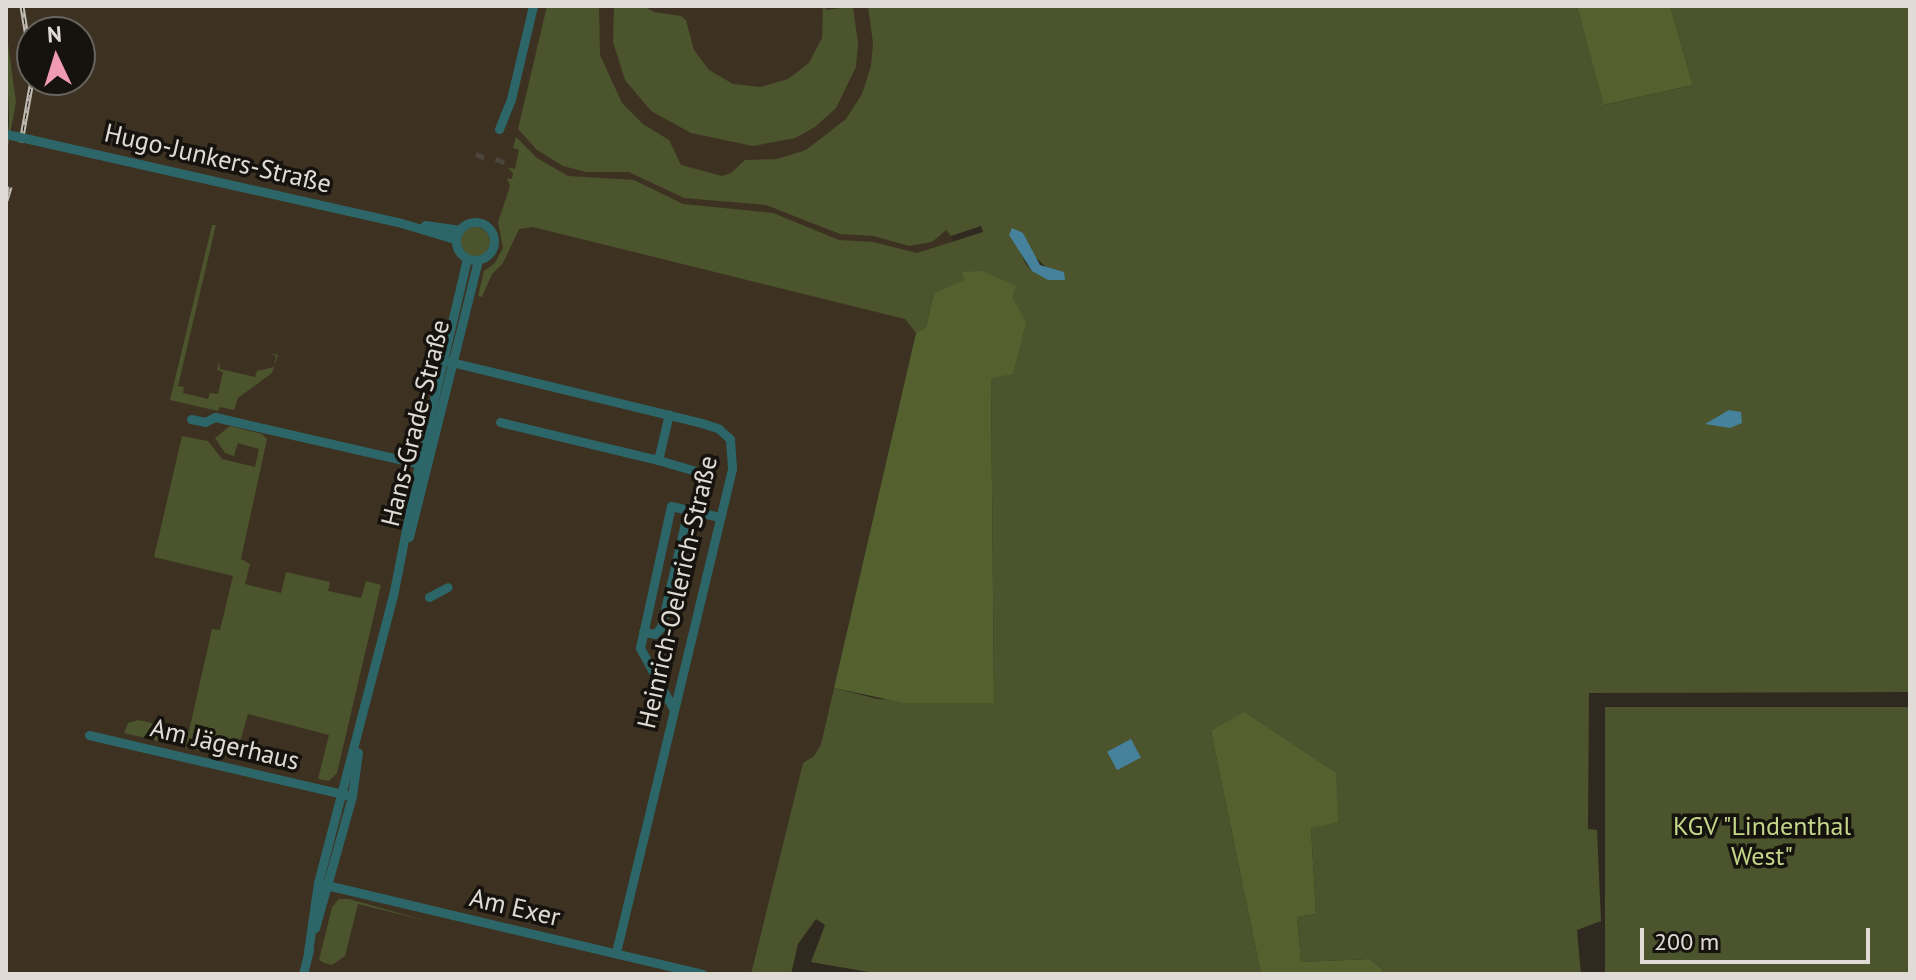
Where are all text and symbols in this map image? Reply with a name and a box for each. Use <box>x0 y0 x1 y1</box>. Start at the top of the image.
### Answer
north arrow <box>16 16 96 96</box>
text: N <box>46 20 63 49</box>
street label: Hugo-Junkers-Straße <box>101 117 335 199</box>
street label: Hans-Grade-Straße <box>374 316 456 530</box>
street label: Heinrich-Oelerich-Straße <box>630 453 724 731</box>
street label: Am Jägerhaus <box>148 712 302 776</box>
park label: KGV "Lindenthal West" <box>1672 810 1852 872</box>
street label: Am Exer <box>467 881 563 933</box>
scale bar <box>1644 912 1874 962</box>
text: 200 m <box>1654 926 1719 957</box>

